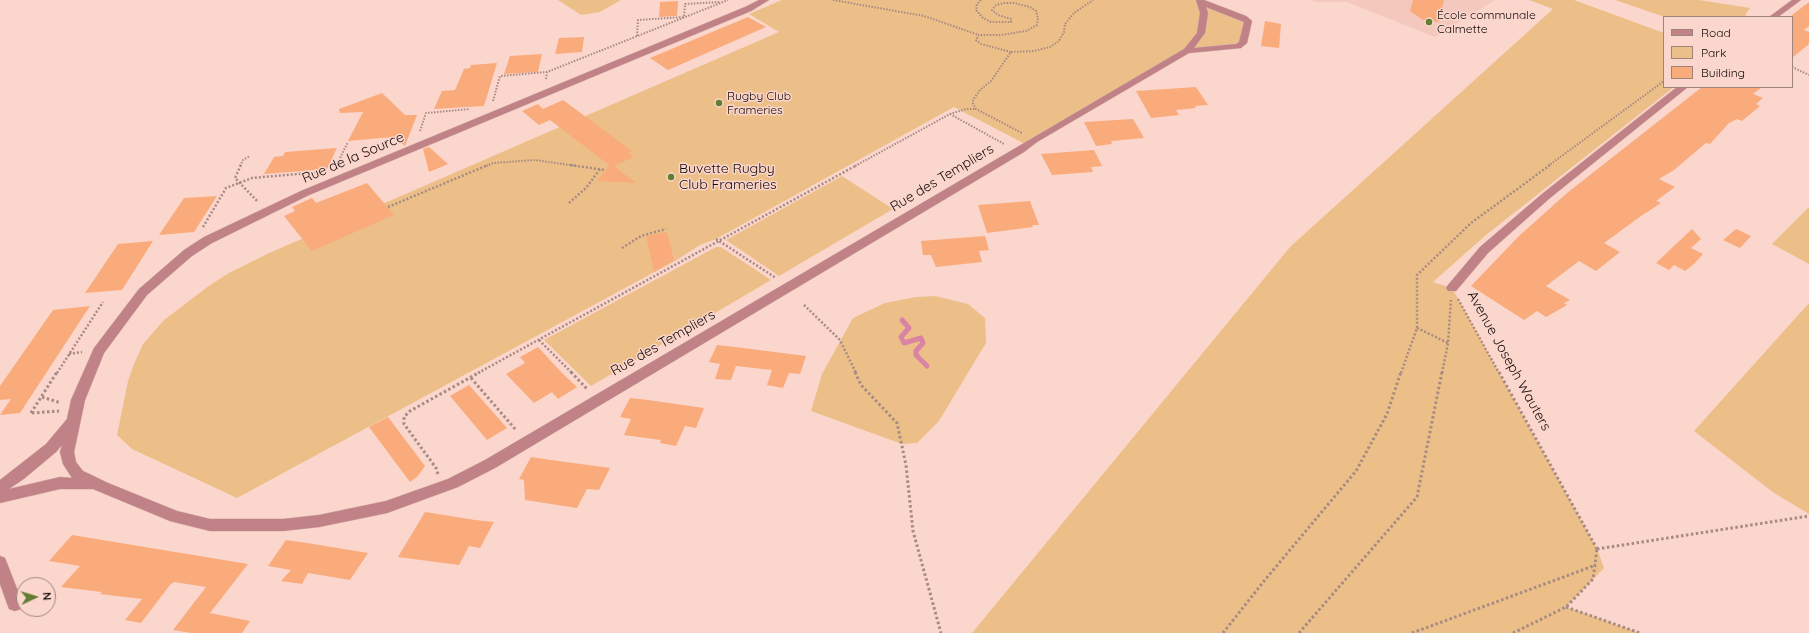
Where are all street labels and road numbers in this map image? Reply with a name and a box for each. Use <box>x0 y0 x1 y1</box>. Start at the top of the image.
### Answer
street label: Rue de la Source <box>299 129 407 187</box>
street label: Rue des Templiers <box>887 140 997 216</box>
street label: Avenue Joseph Wauters <box>1464 288 1554 434</box>
street label: Rue des Templiers <box>608 306 718 380</box>

